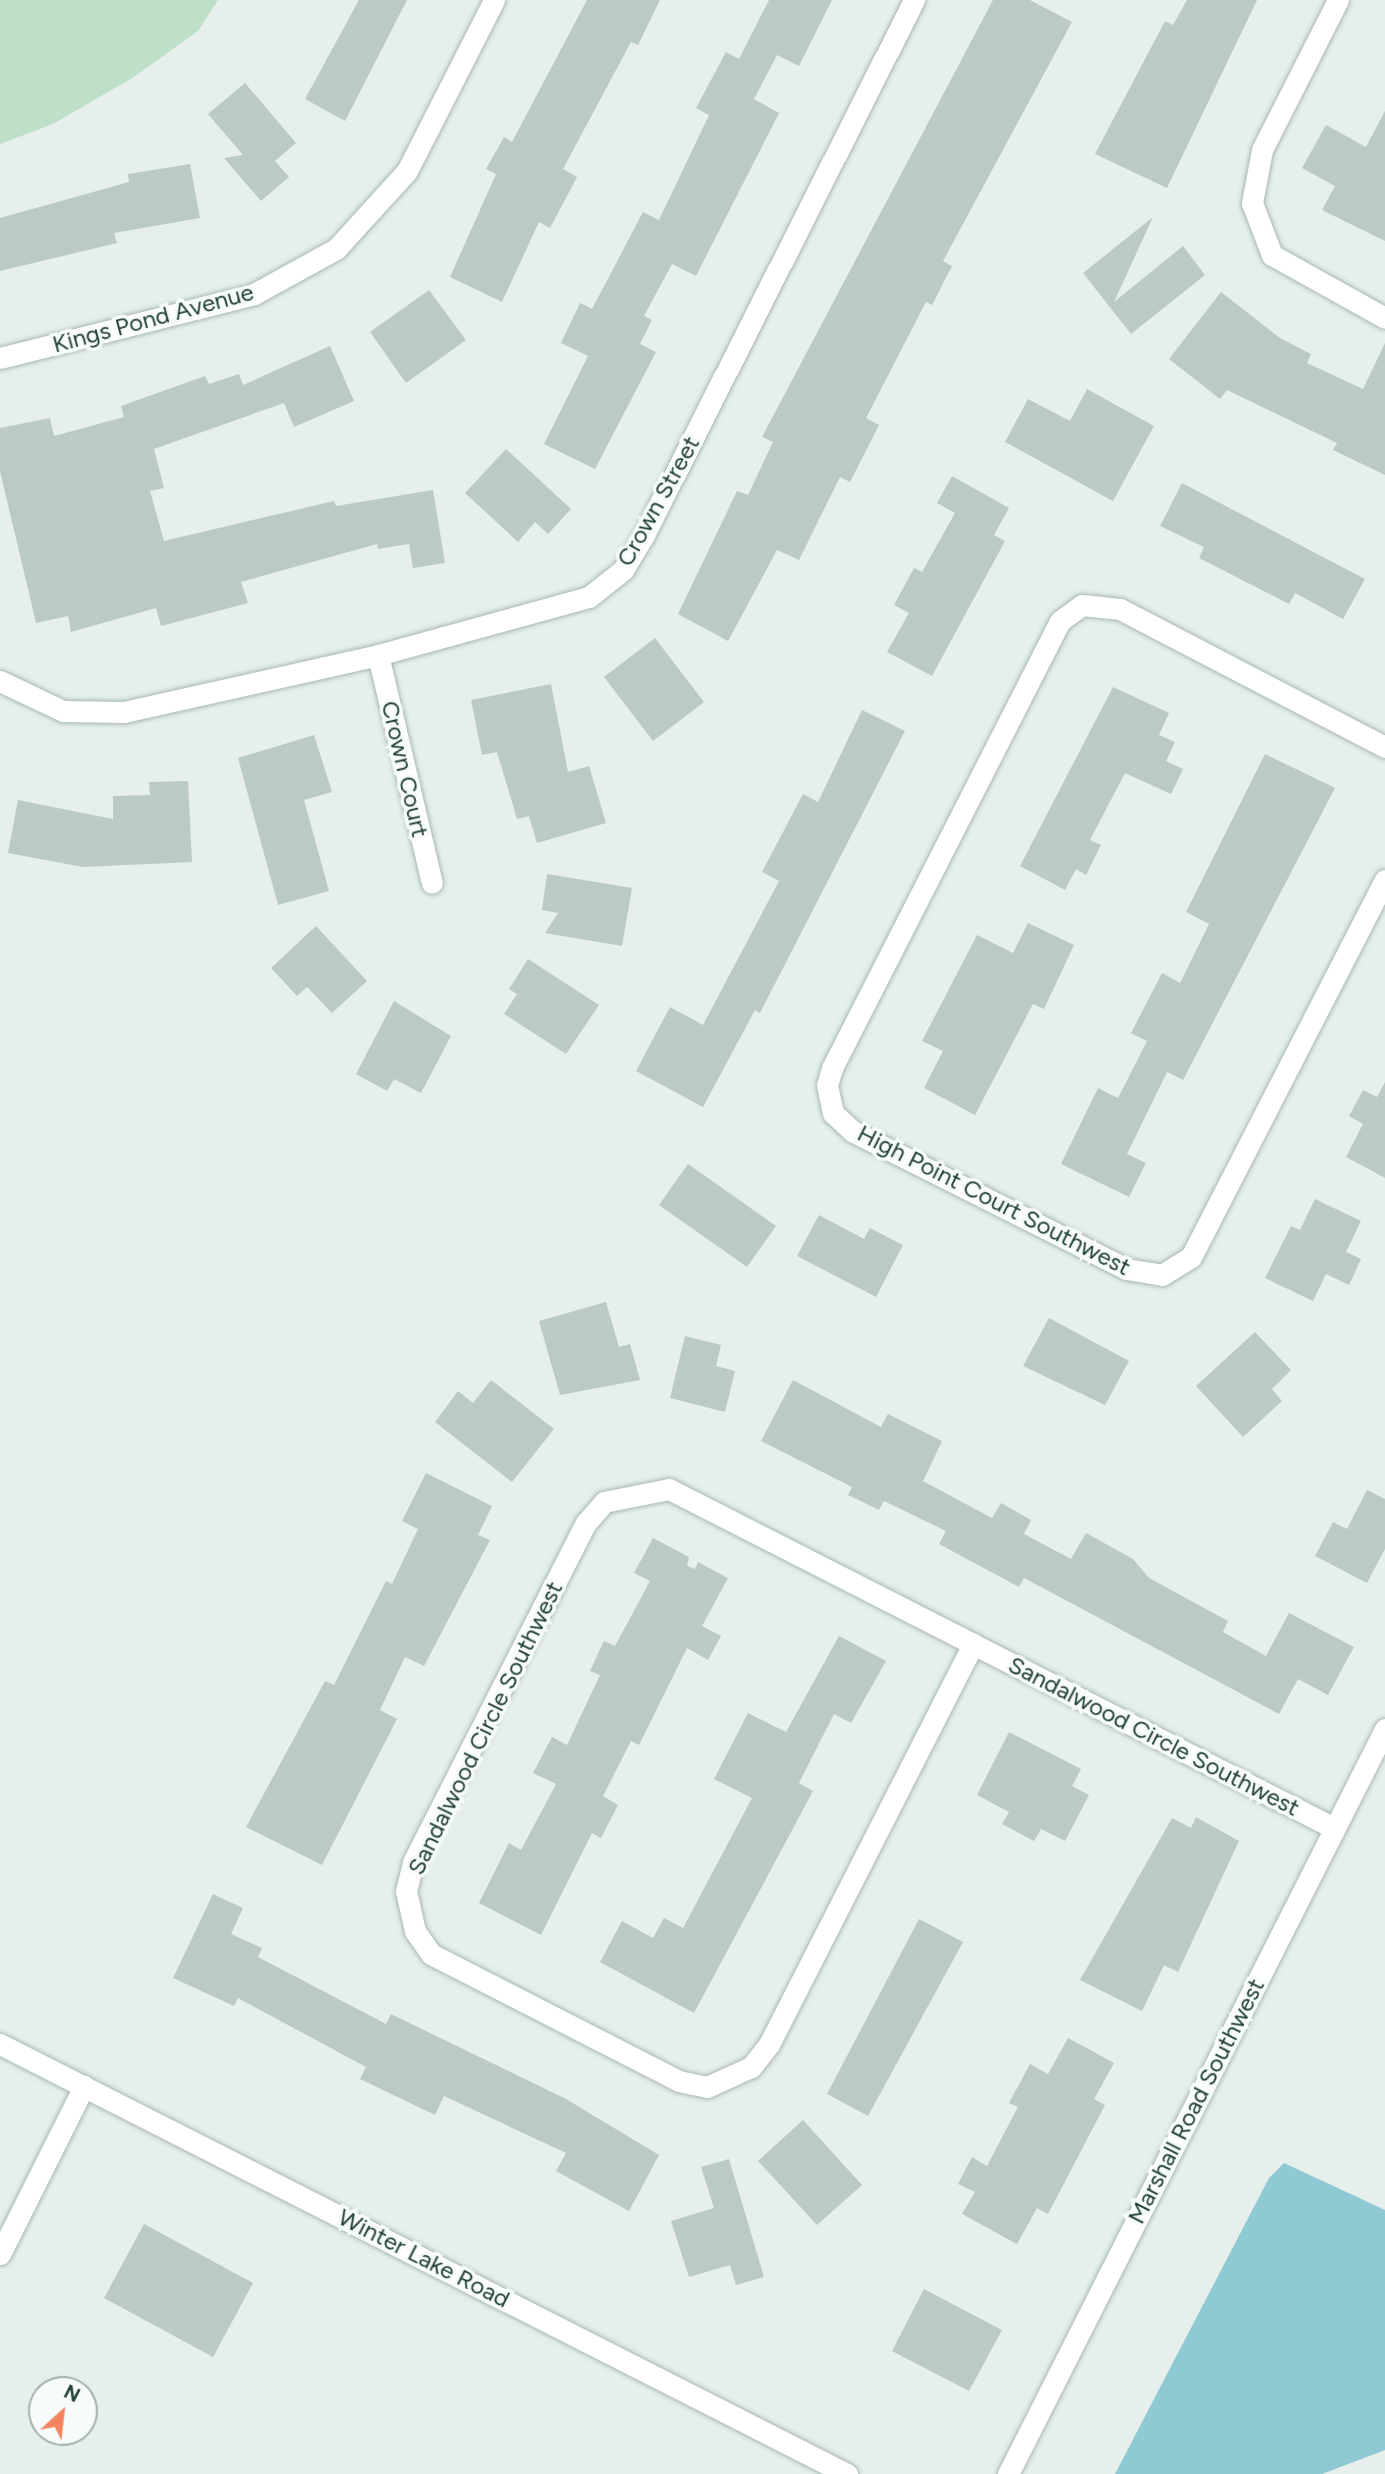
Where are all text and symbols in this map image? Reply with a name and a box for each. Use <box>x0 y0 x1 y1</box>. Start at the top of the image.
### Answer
street label: Kings Pond Avenue <box>49 277 257 359</box>
street label: Crown Street <box>610 431 706 571</box>
street label: Crown Court <box>375 698 435 840</box>
street label: High Point Court Southwest <box>853 1119 1135 1281</box>
street label: Sandalwood Circle Southwest <box>401 1577 569 1879</box>
street label: Sandalwood Circle Southwest <box>1004 1650 1304 1822</box>
street label: Marshall Road Southwest <box>1122 1974 1270 2228</box>
street label: Winter Lake Road <box>333 2202 515 2314</box>
north arrow <box>28 2376 98 2446</box>
text: N <box>60 2380 84 2407</box>

